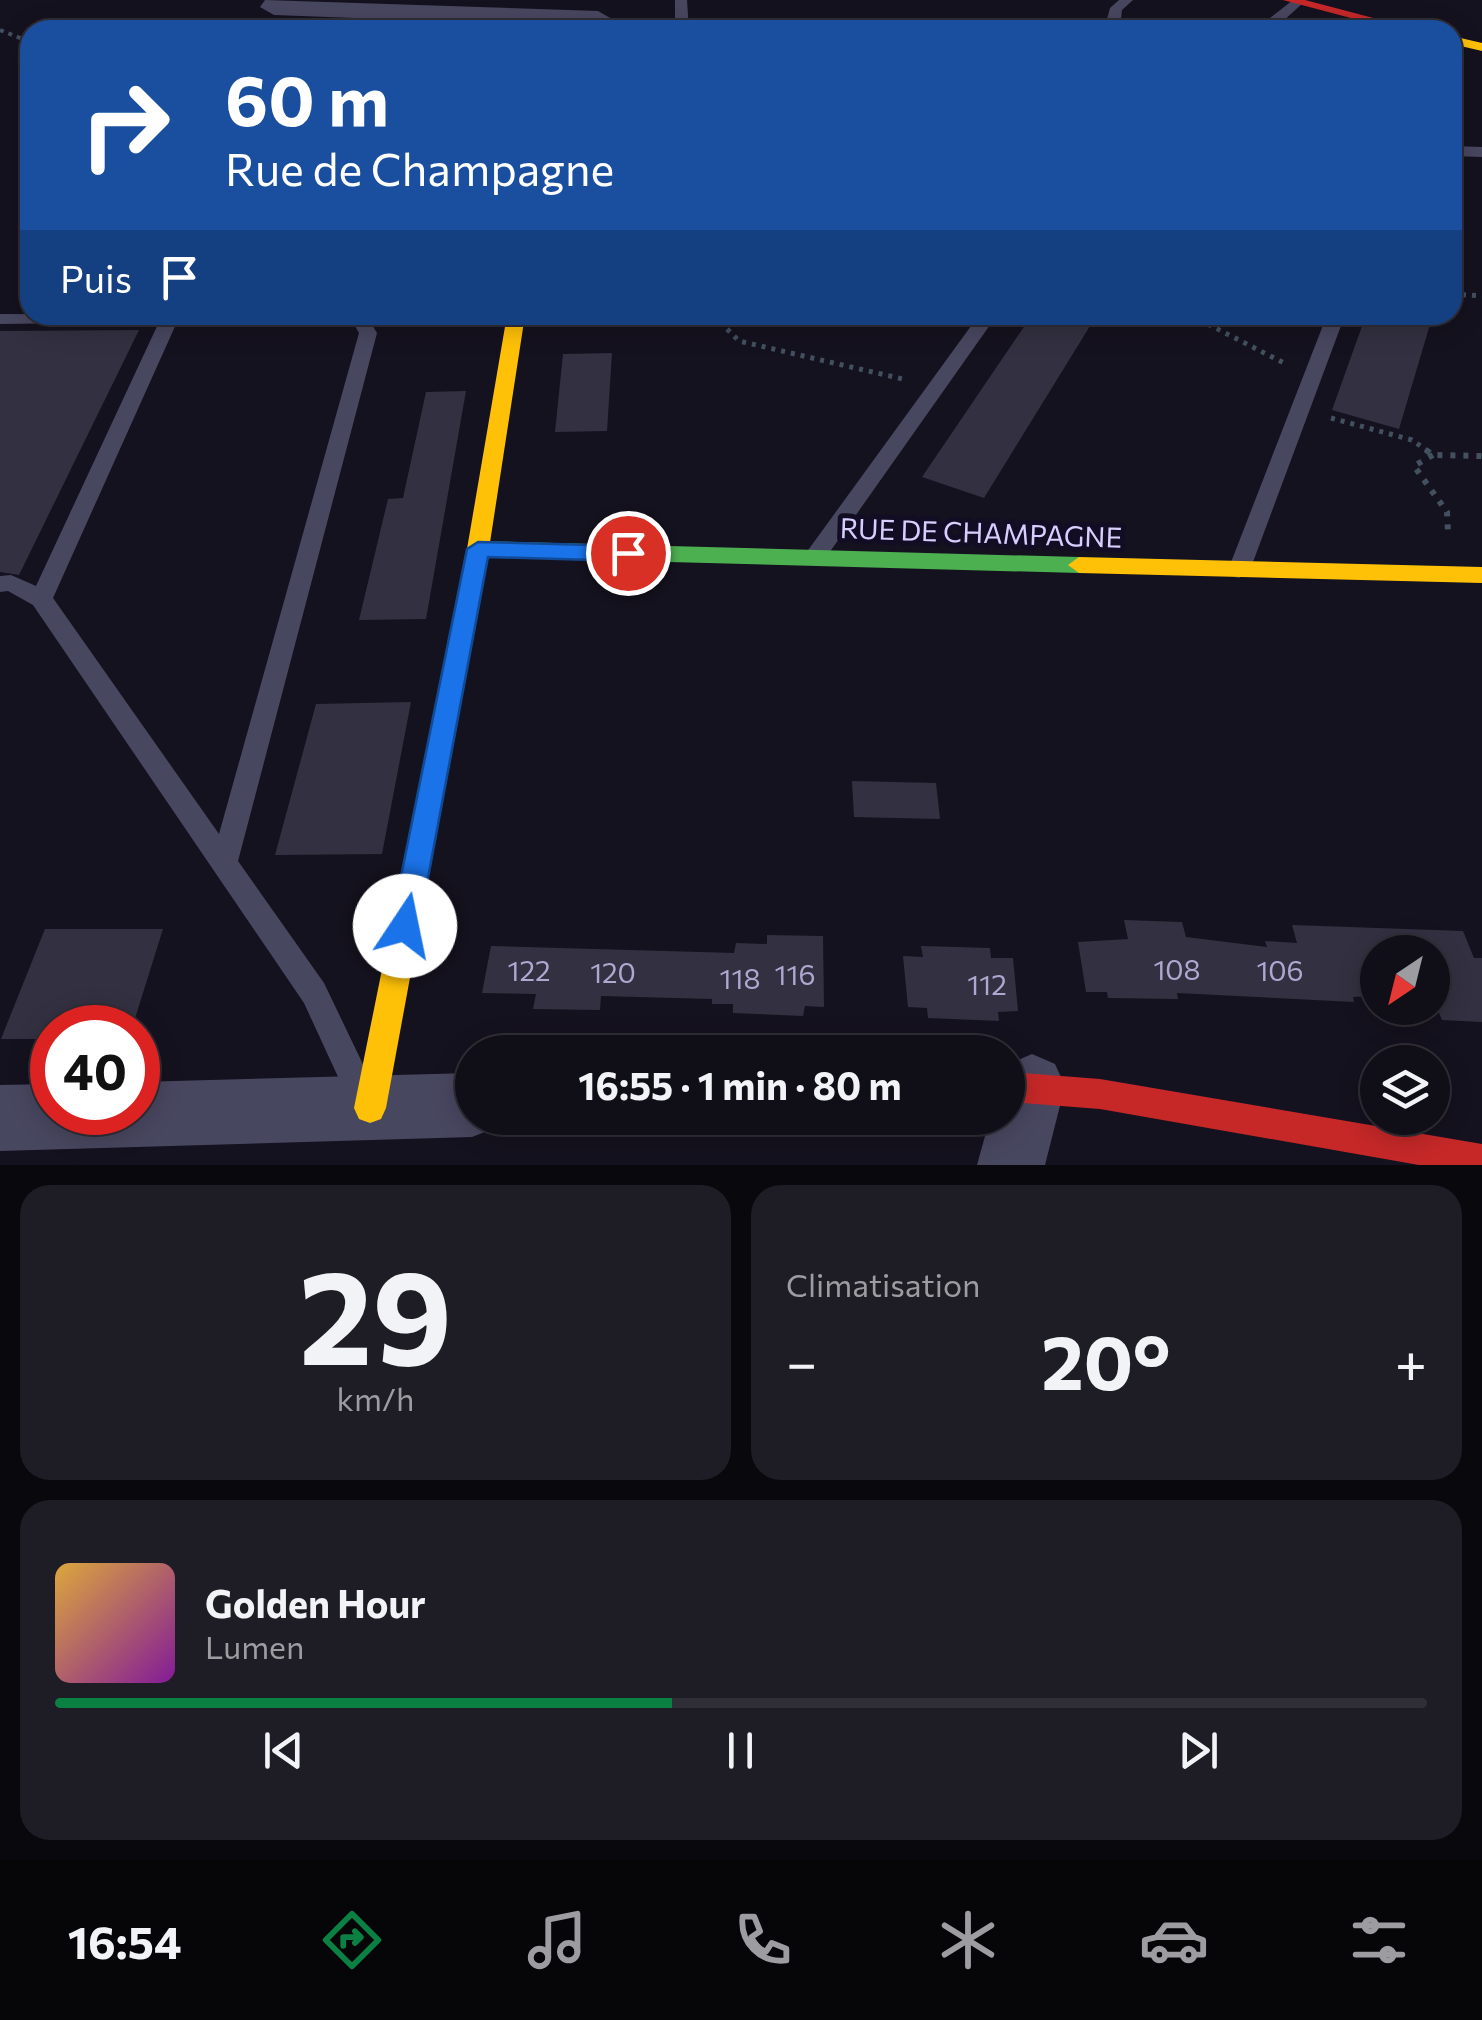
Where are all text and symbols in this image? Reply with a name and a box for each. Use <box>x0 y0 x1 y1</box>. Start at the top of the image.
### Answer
text: 60 m <box>225 55 389 140</box>
icon: right <box>60 60 190 190</box>
text: Rue de Champagne <box>225 140 614 195</box>
icon: arrive <box>152 250 207 305</box>
text: Puis <box>60 254 132 301</box>
street label: RUE DE CHAMPAGNE <box>839 510 1123 554</box>
pin <box>586 511 671 596</box>
icon: arrive <box>601 526 656 581</box>
position arrow <box>353 874 457 978</box>
north arrow <box>1360 935 1450 1025</box>
map controls <box>1360 935 1450 1135</box>
house number: 108 <box>1153 952 1201 986</box>
house number: 122 <box>507 953 551 987</box>
house number: 106 <box>1256 953 1304 987</box>
house number: 120 <box>590 955 636 989</box>
house number: 116 <box>775 957 815 991</box>
house number: 118 <box>720 961 760 995</box>
house number: 112 <box>967 967 1007 1001</box>
speed limit sign: 40 <box>30 1005 160 1135</box>
button: layers <box>1360 1045 1450 1135</box>
text: 16:55 · 1 min · 80 m <box>578 1061 902 1108</box>
text: 29 <box>299 1233 452 1392</box>
text: Climatisation <box>786 1264 980 1304</box>
text: 20° <box>1041 1314 1171 1405</box>
text: − <box>786 1327 817 1394</box>
text: + <box>1395 1327 1427 1394</box>
text: km/h <box>337 1378 414 1418</box>
text: Golden Hour <box>205 1579 426 1626</box>
text: Lumen <box>205 1626 304 1666</box>
icon: previous <box>256 1723 311 1778</box>
icon: pause <box>713 1723 768 1778</box>
icon: next <box>1171 1723 1226 1778</box>
icon: directions <box>317 1905 387 1975</box>
icon: music <box>522 1905 592 1975</box>
icon: phone <box>728 1905 798 1975</box>
icon: climate <box>933 1905 1003 1975</box>
icon: car <box>1139 1905 1209 1975</box>
icon: filters <box>1344 1905 1414 1975</box>
text: 16:54 <box>68 1913 182 1968</box>

